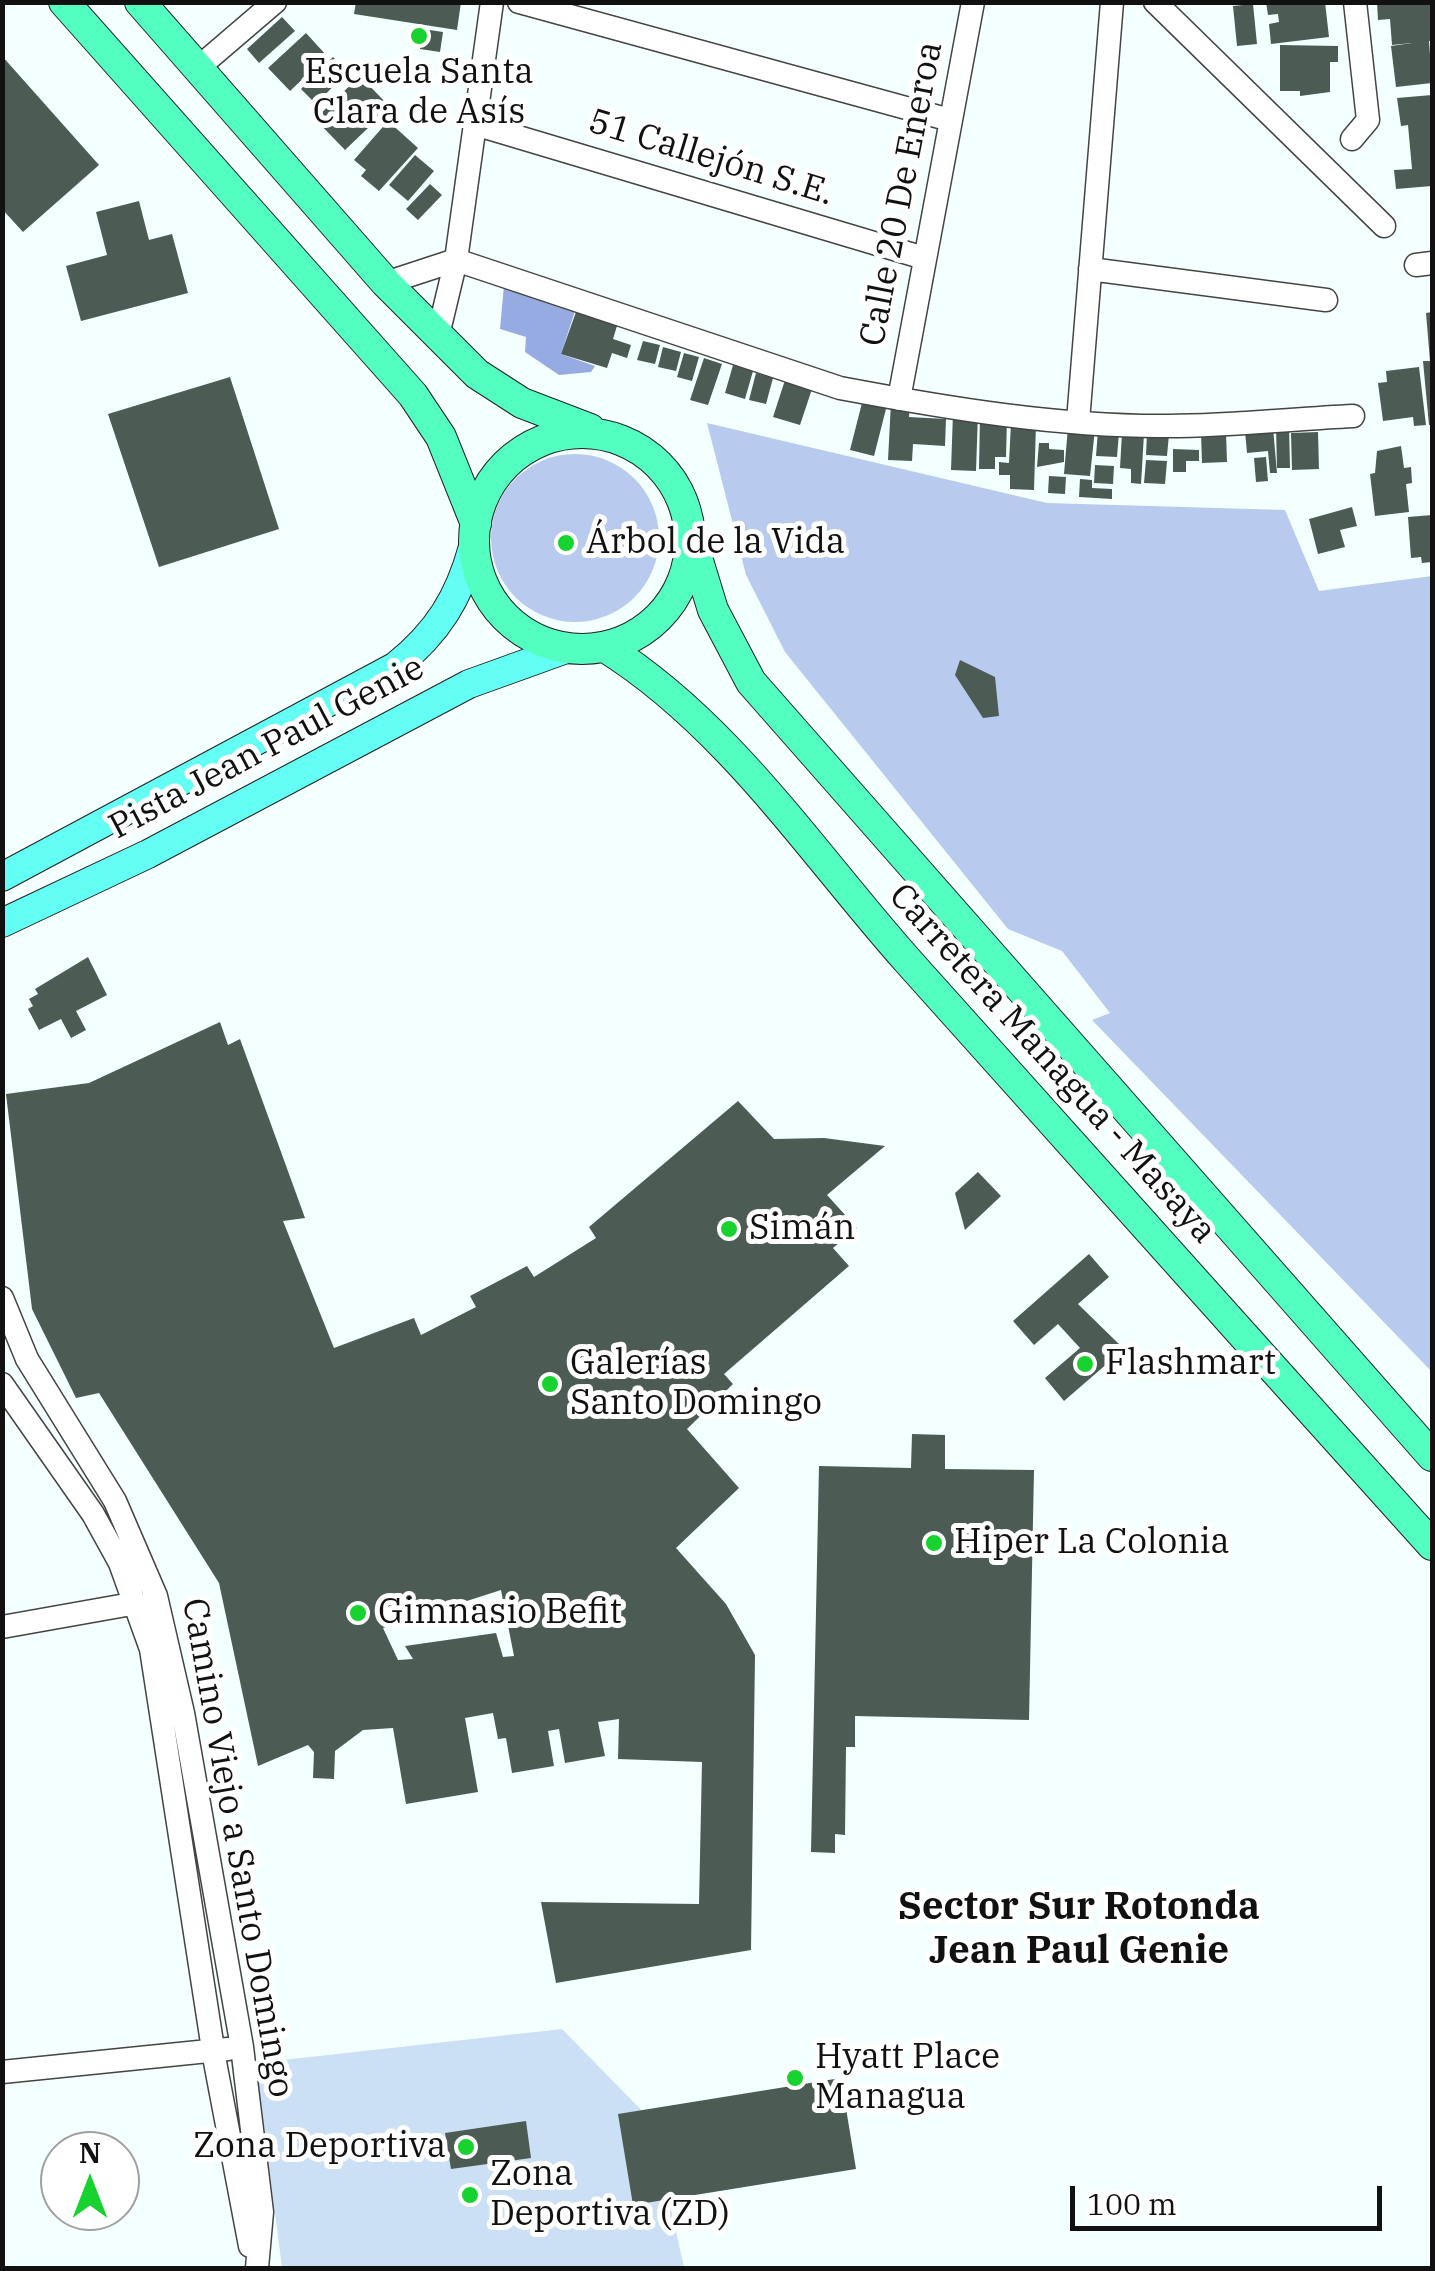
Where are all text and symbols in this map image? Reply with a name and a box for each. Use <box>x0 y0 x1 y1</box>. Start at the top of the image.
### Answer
marker: Escuela Santa Clara de Asís <box>408 25 430 47</box>
street label: Calle 20 De Eneroa <box>852 38 952 350</box>
place label: Escuela Santa Clara de Asís <box>304 52 534 134</box>
street label: 51 Callejón S.E. <box>583 101 839 215</box>
place label: Árbol de la Vida <box>586 522 845 564</box>
marker: Árbol de la Vida <box>555 532 577 554</box>
street label: Pista Jean Paul Genie <box>102 647 432 849</box>
street label: Carretera Managua - Masaya <box>880 876 1224 1252</box>
place label: Simán <box>749 1208 855 1250</box>
marker: Simán <box>718 1218 740 1240</box>
place label: Galerías Santo Domingo <box>570 1343 822 1425</box>
place label: Flashmart <box>1105 1343 1276 1385</box>
marker: Flashmart <box>1074 1353 1096 1375</box>
marker: Galerías Santo Domingo <box>539 1373 561 1395</box>
place label: Hiper La Colonia <box>954 1522 1230 1564</box>
marker: Hiper La Colonia <box>923 1532 945 1554</box>
place label: Gimnasio Befit <box>378 1592 622 1634</box>
street label: Camino Viejo a Santo Domingo <box>172 1595 302 2101</box>
marker: Gimnasio Befit <box>347 1602 369 1624</box>
district label: Sector Sur Rotonda Jean Paul Genie <box>898 1885 1260 1975</box>
place label: Hyatt Place Managua <box>815 2037 1000 2119</box>
marker: Hyatt Place Managua <box>784 2067 806 2089</box>
place label: Zona Deportiva <box>193 2126 446 2168</box>
north arrow <box>40 2131 140 2231</box>
text: N <box>79 2134 101 2171</box>
marker: Zona Deportiva <box>455 2136 477 2158</box>
place label: Zona Deportiva (ZD) <box>490 2154 730 2236</box>
scale bar <box>1075 2166 1388 2228</box>
marker: Zona Deportiva (ZD) <box>459 2184 481 2206</box>
text: 100 m <box>1087 2184 1177 2223</box>

